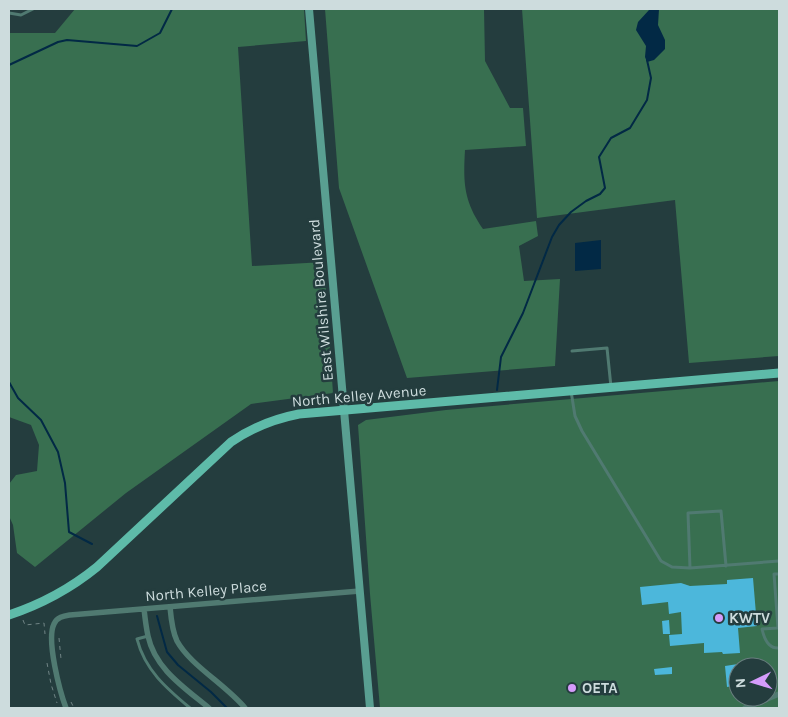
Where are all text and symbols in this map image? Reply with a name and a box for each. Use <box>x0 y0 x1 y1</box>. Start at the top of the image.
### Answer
street label: East Wilshire Boulevard <box>305 218 337 382</box>
street label: North Kelley Avenue <box>291 381 427 411</box>
street label: North Kelley Place <box>145 577 267 605</box>
place label: KWTV <box>729 609 770 627</box>
marker: KWTV <box>713 612 725 624</box>
north arrow <box>728 657 778 707</box>
text: N <box>732 677 749 689</box>
place label: OETA <box>582 679 618 697</box>
marker: OETA <box>566 682 578 694</box>

